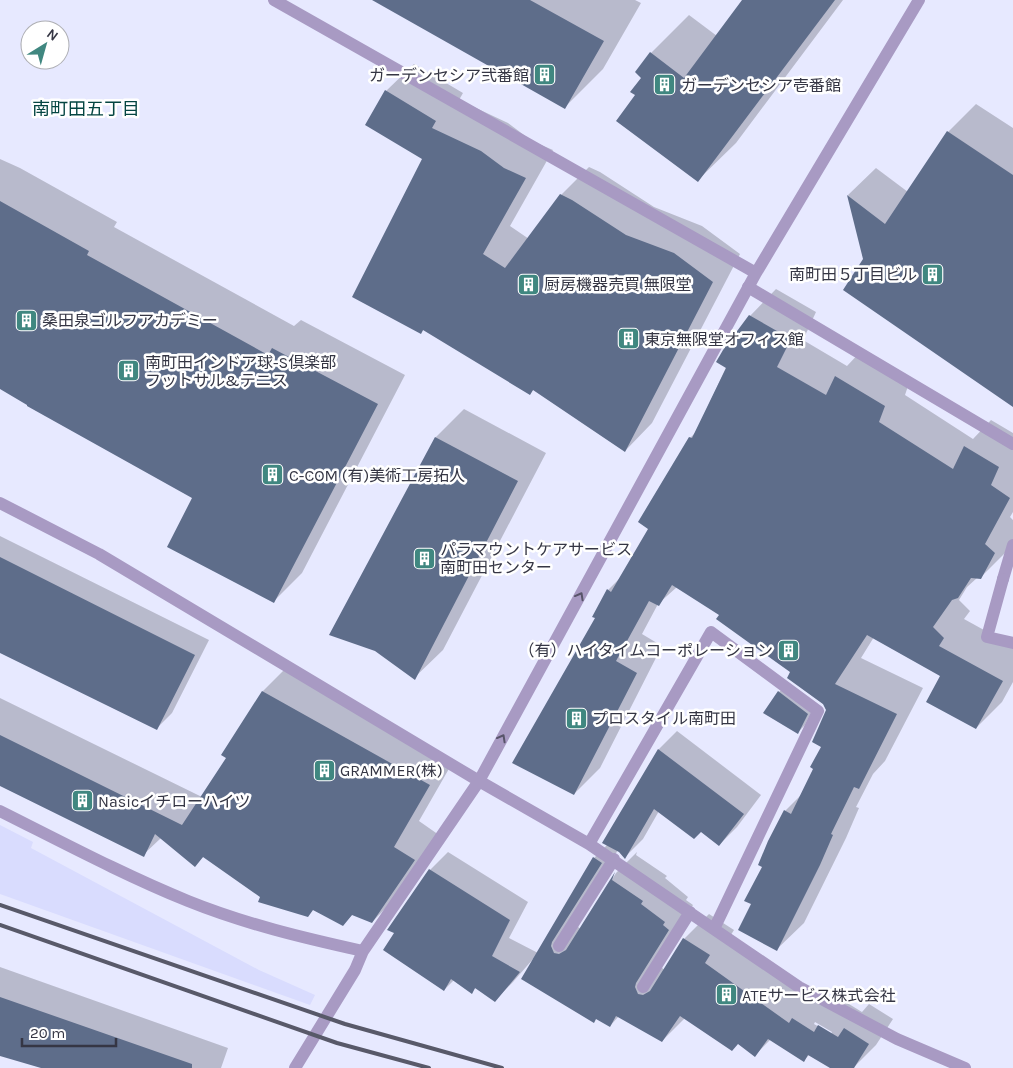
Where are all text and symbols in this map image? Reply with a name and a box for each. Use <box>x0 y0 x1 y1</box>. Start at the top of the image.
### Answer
north arrow <box>20 20 70 70</box>
text: N <box>43 25 62 45</box>
building icon: ガーデンセシア弐番館 <box>533 63 557 87</box>
place label: ガーデンセシア弐番館 <box>369 66 529 85</box>
building icon: ガーデンセシア壱番館 <box>653 73 677 97</box>
place label: ガーデンセシア壱番館 <box>681 76 841 95</box>
district label: 南町田五丁目 <box>32 98 140 120</box>
building icon: 南町田５丁目ビル <box>921 262 945 286</box>
place label: 南町田５丁目ビル <box>789 265 917 284</box>
building icon: 厨房機器売買 無限堂 <box>516 272 540 296</box>
place label: 厨房機器売買 無限堂 <box>544 275 692 294</box>
building icon: 桑田泉ゴルフアカデミー <box>14 308 38 332</box>
place label: 桑田泉ゴルフアカデミー <box>42 311 218 330</box>
building icon: 東京無限堂オフィス館 <box>616 327 640 351</box>
place label: 東京無限堂オフィス館 <box>644 330 804 349</box>
place label: 南町田インドア球-S倶楽部 フットサル&テニス <box>145 353 336 390</box>
building icon: 南町田インドア球-S倶楽部 フットサル&テニス <box>117 359 141 383</box>
building icon: C-COM (有)美術工房拓人 <box>261 463 285 487</box>
place label: C-COM (有)美術工房拓人 <box>289 466 465 485</box>
place label: パラマウントケアサービス 南町田センター <box>440 540 632 577</box>
building icon: パラマウントケアサービス 南町田センター <box>412 546 436 570</box>
one-way arrow <box>574 592 584 601</box>
building icon: （有）ハイタイムコーポレーション <box>777 638 801 662</box>
place label: （有）ハイタイムコーポレーション <box>519 641 773 660</box>
building icon: プロスタイル南町田 <box>564 706 588 730</box>
place label: プロスタイル南町田 <box>592 709 736 728</box>
one-way arrow <box>496 734 506 743</box>
building icon: GRAMMER(株) <box>312 758 336 782</box>
place label: GRAMMER(株) <box>340 761 443 780</box>
building icon: Nasicイチローハイツ <box>70 789 94 813</box>
place label: Nasicイチローハイツ <box>98 792 251 811</box>
building icon: ATEサービス株式会社 <box>714 983 738 1007</box>
place label: ATEサービス株式会社 <box>742 986 896 1005</box>
scale bar <box>22 1016 116 1048</box>
text: 20 m <box>30 1024 65 1042</box>

